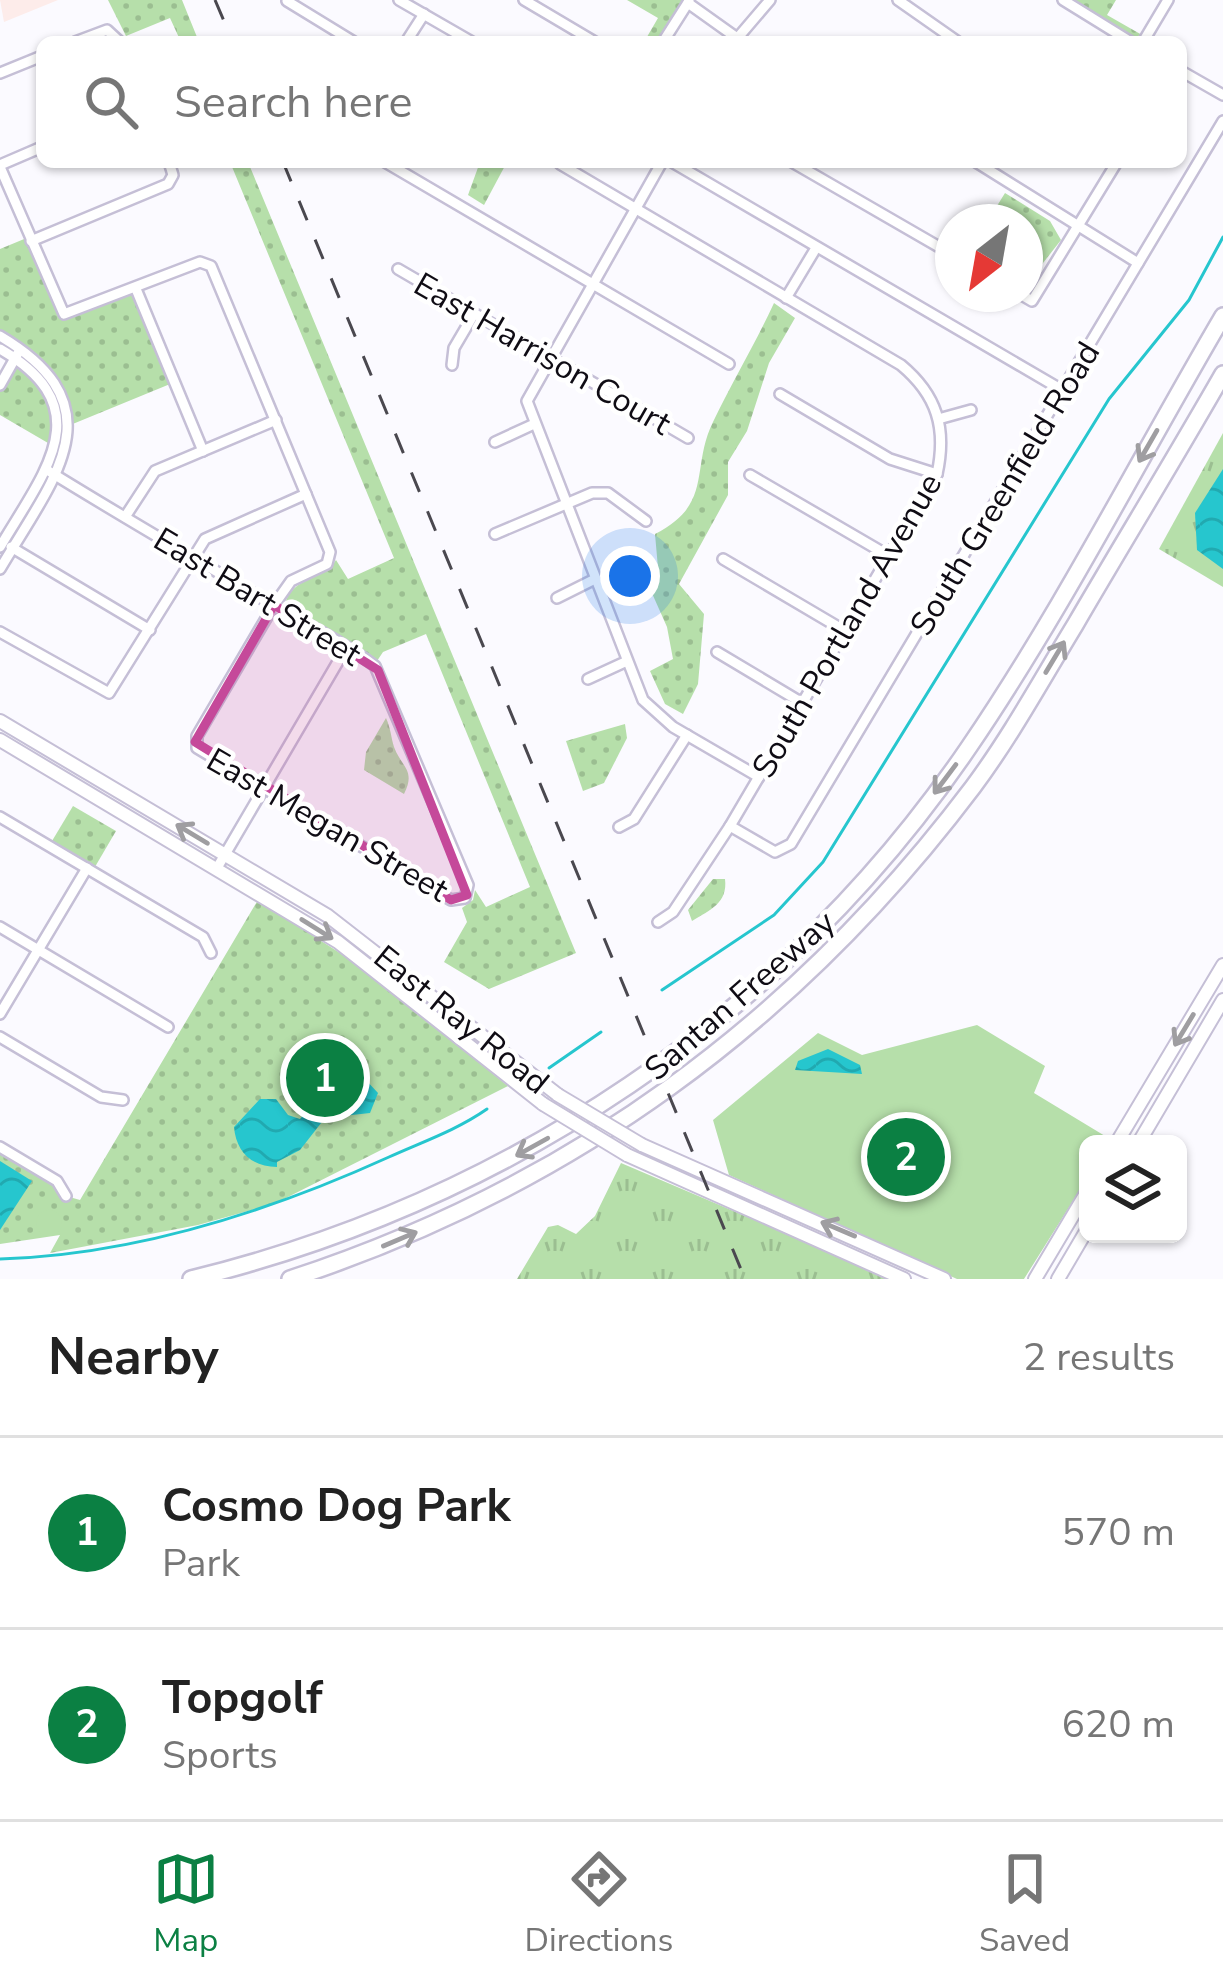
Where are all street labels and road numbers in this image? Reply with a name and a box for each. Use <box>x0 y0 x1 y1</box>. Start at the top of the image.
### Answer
street label: East Harrison Court <box>406 262 679 446</box>
street label: South Greenfield Road <box>900 333 1111 644</box>
street label: South Portland Avenue <box>742 465 953 786</box>
street label: East Bart Street <box>145 518 370 677</box>
street label: East Megan Street <box>198 738 457 913</box>
street label: Santan Freeway <box>635 901 845 1091</box>
street label: East Ray Road <box>364 935 558 1105</box>

